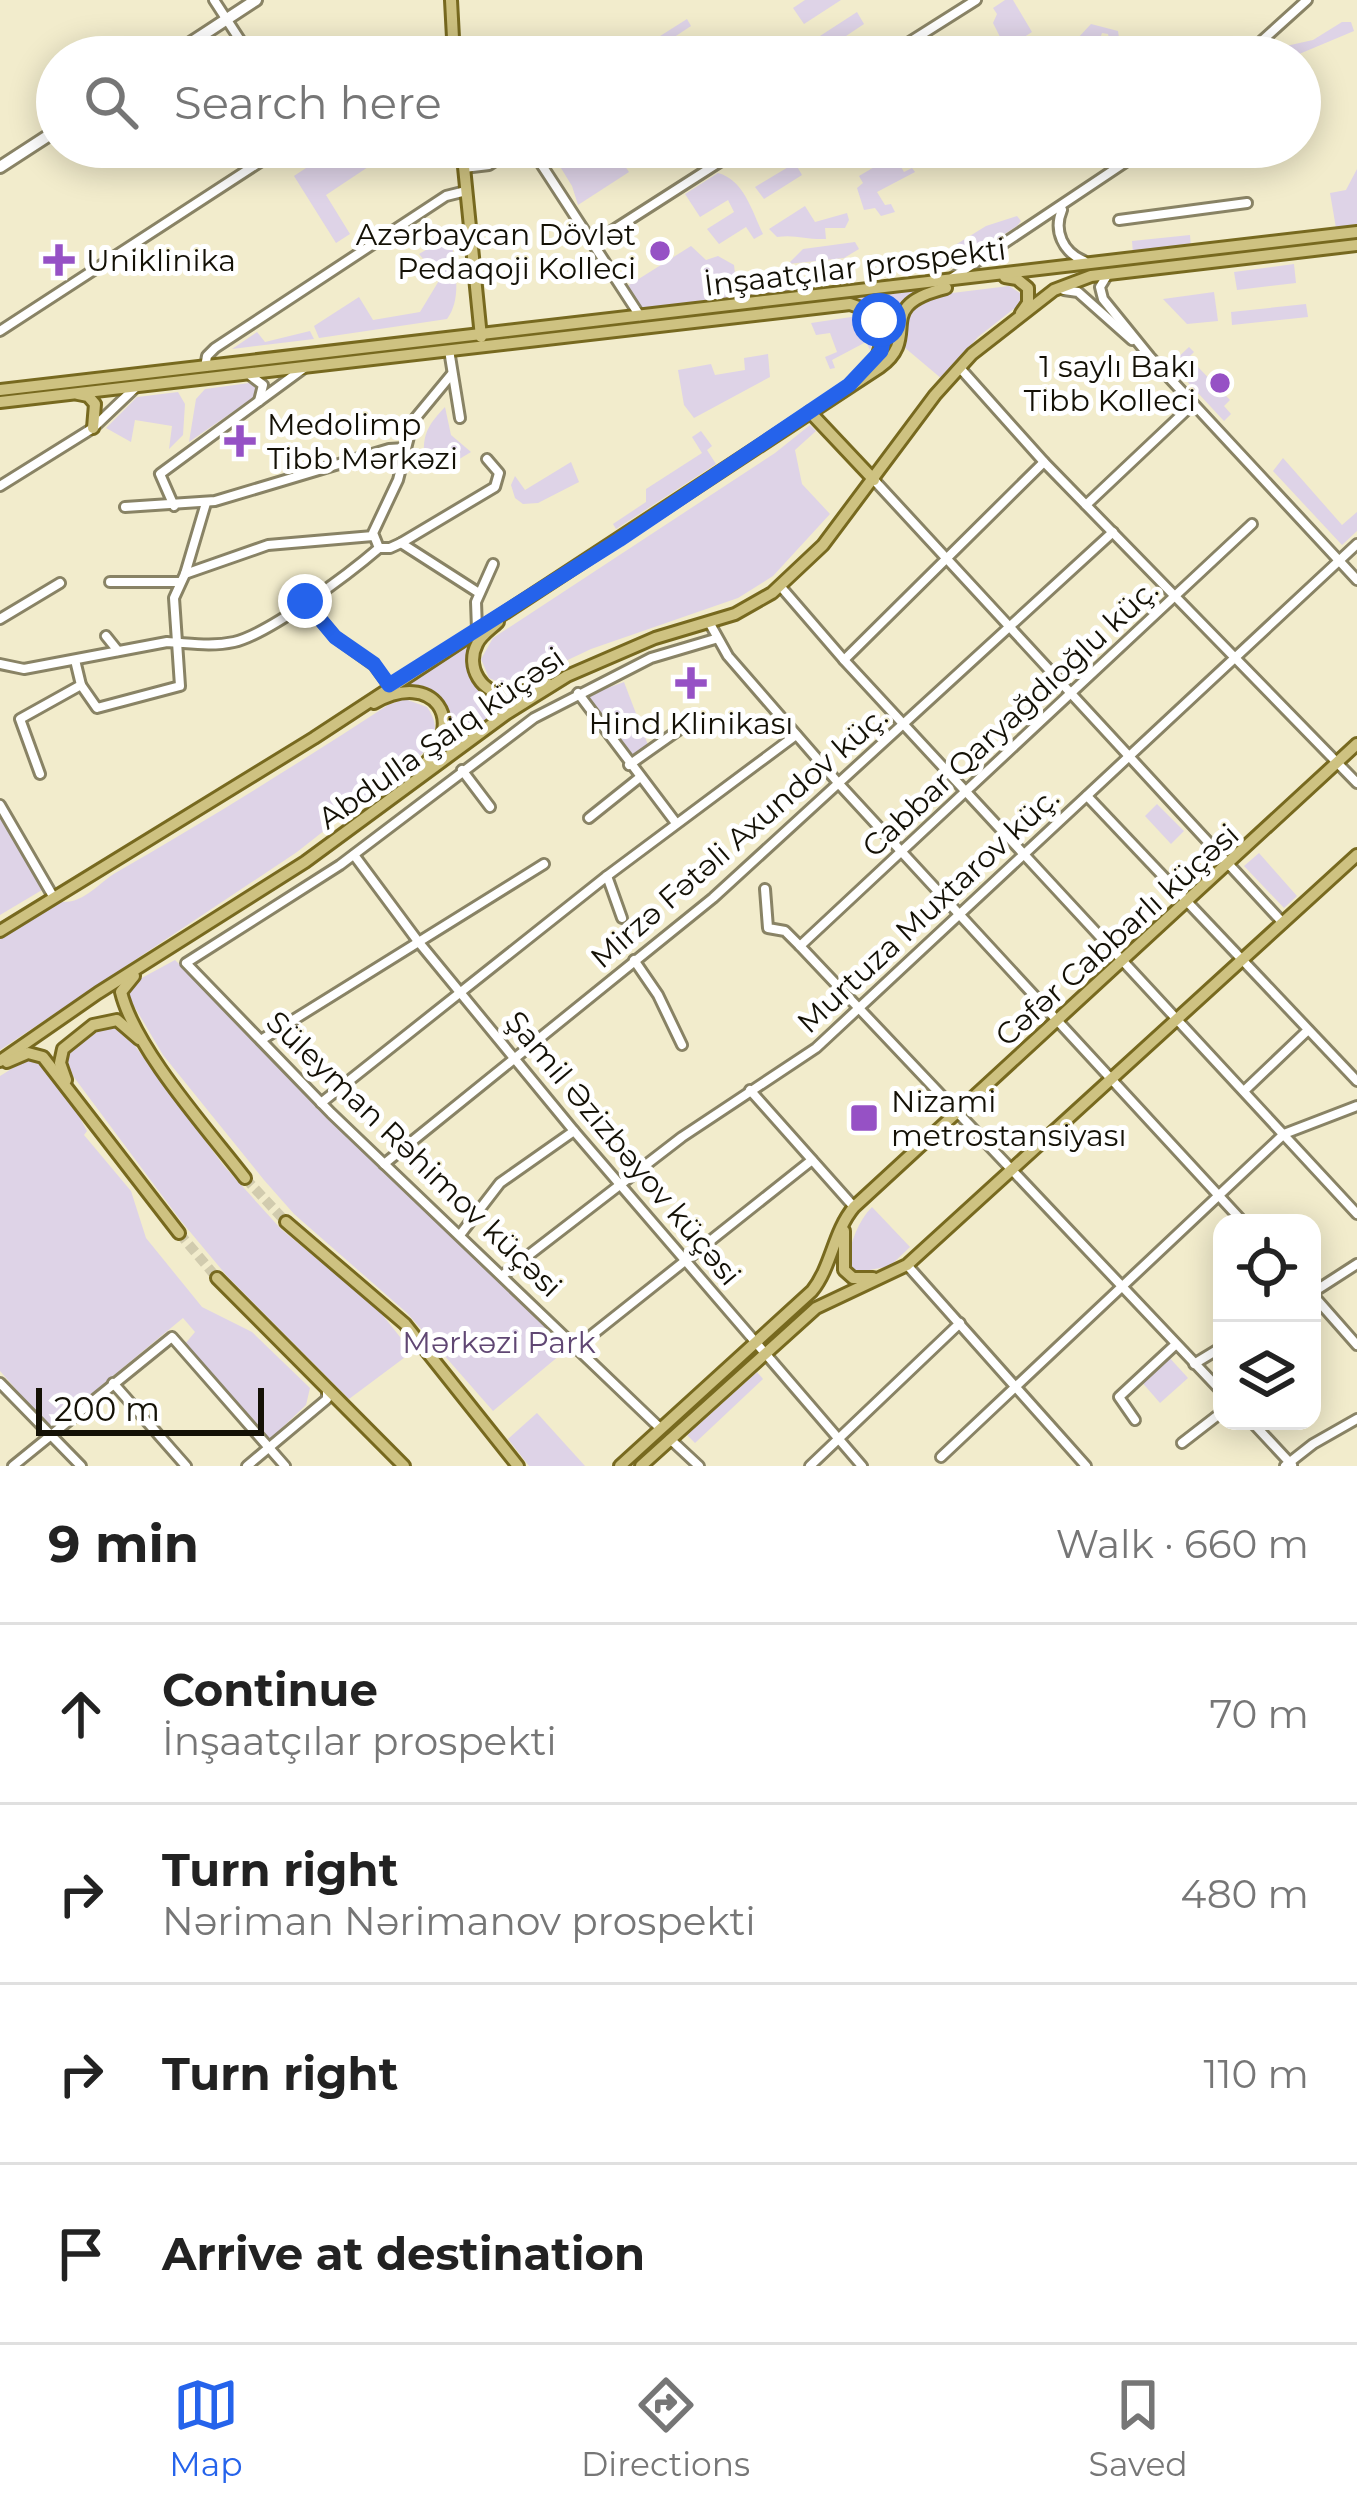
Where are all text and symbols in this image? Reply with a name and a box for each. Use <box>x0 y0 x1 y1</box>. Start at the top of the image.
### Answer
search box <box>36 36 1321 168</box>
icon: search <box>78 69 144 135</box>
text: Search here <box>174 75 442 130</box>
place label: Azərbaycan Dövlət Pedaqoji Kolleci <box>356 216 636 287</box>
street label: İnşaatçılar prospekti <box>702 230 1008 304</box>
marker: Azərbaycan Dövlət Pedaqoji Kolleci <box>647 238 673 264</box>
place label: Uniklinika <box>86 242 236 279</box>
marker: Uniklinika <box>43 244 75 276</box>
route start <box>852 293 906 347</box>
place label: 1 saylı Bakı Tibb Kolleci <box>1024 348 1196 419</box>
marker: 1 saylı Bakı Tibb Kolleci <box>1207 370 1233 396</box>
place label: Medolimp Tibb Mərkəzi <box>267 406 458 477</box>
marker: Medolimp Tibb Mərkəzi <box>224 425 256 457</box>
street label: Cabbar Qaryağdıoğlu küç. <box>854 571 1166 865</box>
route end <box>278 574 332 628</box>
street label: Abdulla Şaiq küçəsi <box>311 639 571 837</box>
marker: Hind Klinikası <box>675 667 707 699</box>
street label: Mirzə Fətəli Axundov küç. <box>583 698 895 976</box>
place label: Hind Klinikası <box>589 705 793 742</box>
street label: Murtuza Muxtarov küç. <box>789 779 1067 1041</box>
street label: Cəfər Cabbarlı küçəsi <box>988 816 1246 1054</box>
street label: Süleyman Rəhimov küçəsi <box>259 1003 569 1305</box>
street label: Şamil Əzizbəyov küçəsi <box>497 1003 749 1293</box>
place label: Nizami metrostansiyası <box>891 1083 1126 1154</box>
marker: Nizami metrostansiyası <box>848 1102 880 1134</box>
map controls <box>1213 1214 1321 1430</box>
button: locate <box>1213 1214 1321 1322</box>
button: layers <box>1213 1322 1321 1430</box>
park label: Mərkəzi Park <box>402 1324 596 1361</box>
scale bar <box>36 1382 264 1435</box>
text: 200 m <box>54 1389 160 1429</box>
text: 9 min <box>48 1513 199 1575</box>
text: Walk · 660 m <box>1056 1520 1309 1568</box>
text: Continue <box>162 1662 378 1717</box>
icon: ahead <box>48 1681 114 1747</box>
text: 70 m <box>1209 1690 1309 1738</box>
text: İnşaatçılar prospekti <box>162 1717 557 1765</box>
text: Turn right <box>162 1842 398 1897</box>
icon: right <box>48 1861 114 1927</box>
text: 480 m <box>1181 1870 1309 1918</box>
text: Nəriman Nərimanov prospekti <box>162 1897 756 1945</box>
icon: right <box>48 2041 114 2107</box>
text: Turn right <box>162 2046 398 2101</box>
text: 110 m <box>1203 2050 1309 2098</box>
icon: arrive <box>48 2221 114 2287</box>
text: Arrive at destination <box>162 2226 645 2281</box>
tab: Map <box>169 2372 243 2484</box>
tab: Directions <box>581 2372 750 2484</box>
tab: Saved <box>1089 2372 1188 2484</box>

